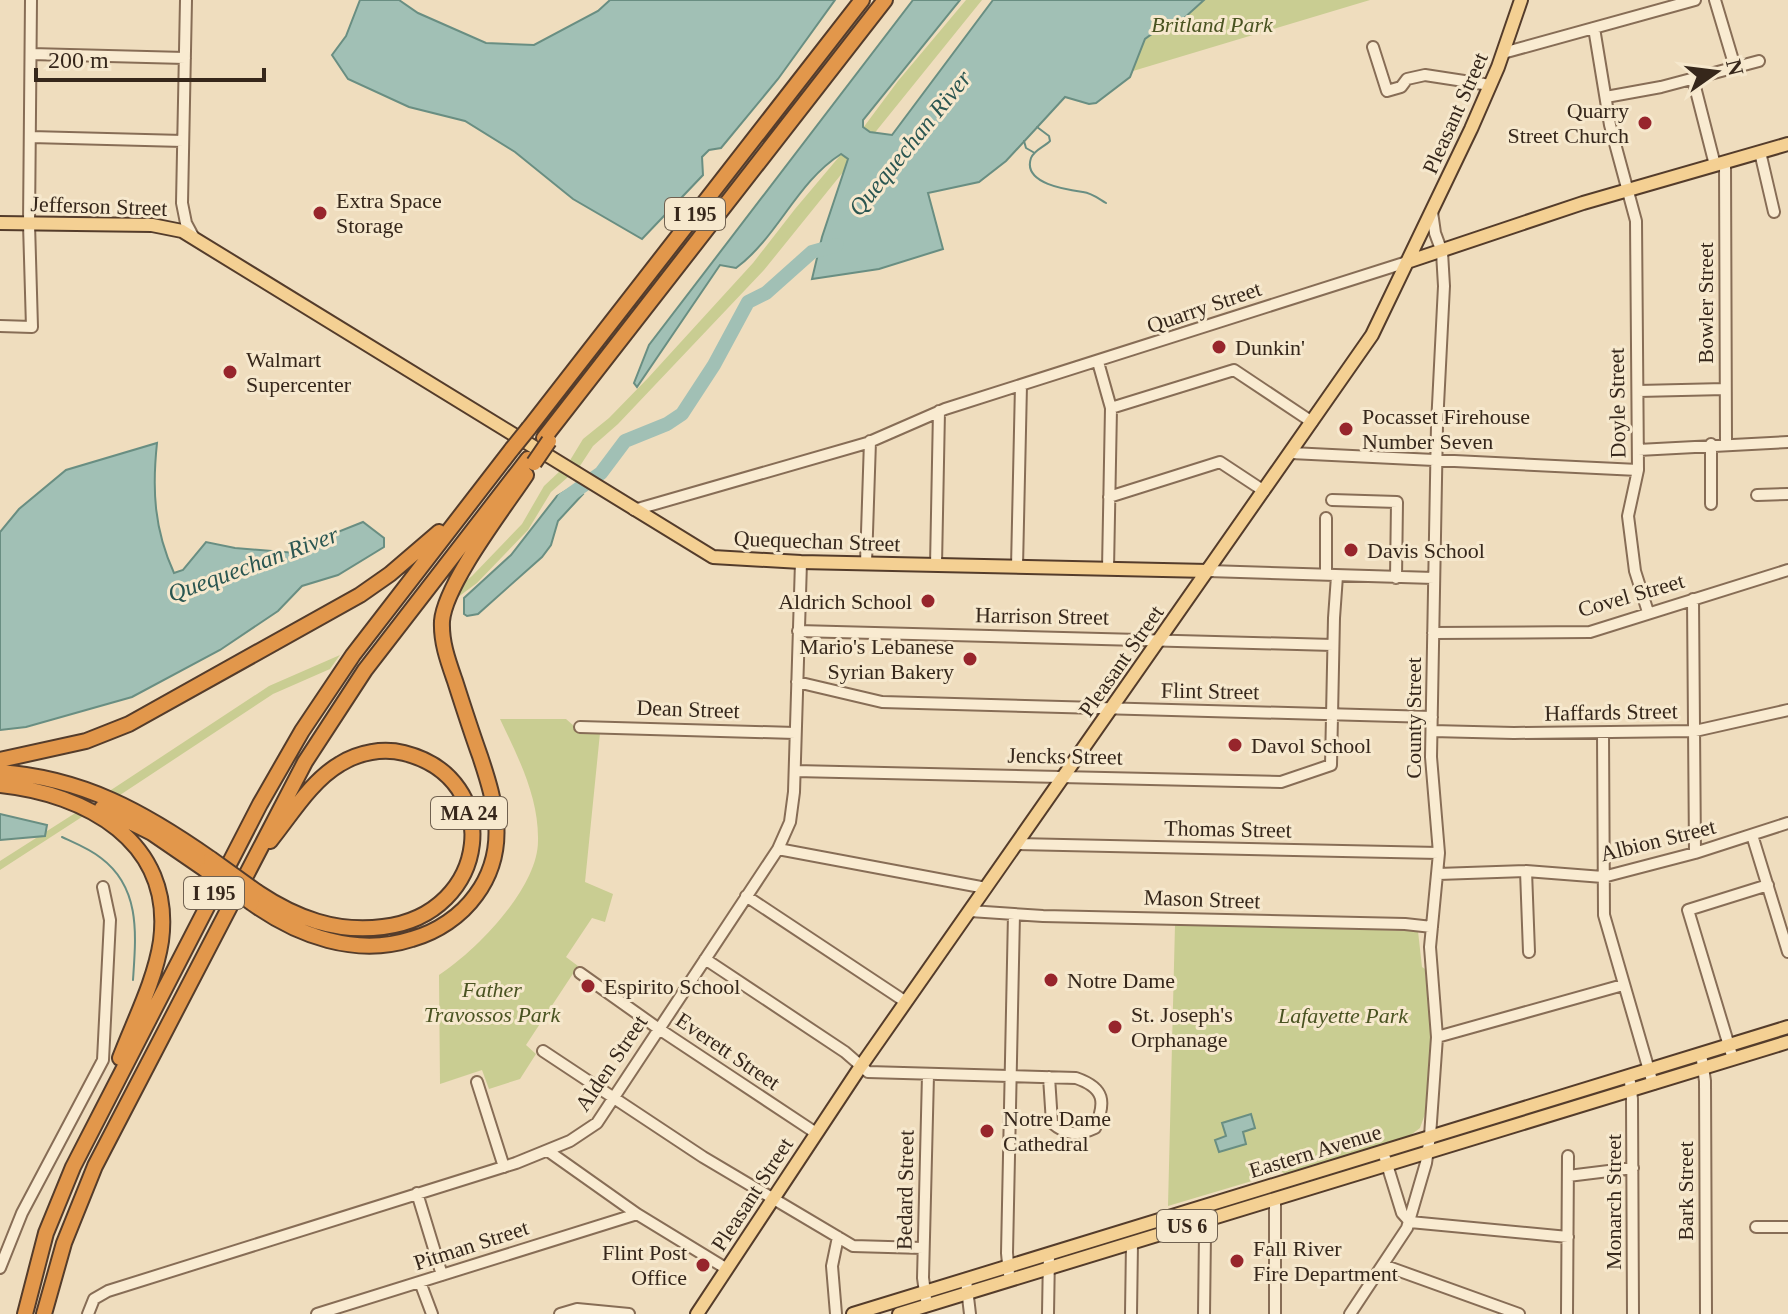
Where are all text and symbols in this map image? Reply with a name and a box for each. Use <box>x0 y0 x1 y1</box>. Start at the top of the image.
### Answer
park label: Britland Park <box>1151 12 1274 37</box>
scale bar <box>36 32 264 82</box>
north arrow <box>1676 32 1756 112</box>
text: 200 m <box>48 47 109 73</box>
street label: Pleasant Street <box>1417 48 1493 178</box>
text: N <box>1721 57 1749 78</box>
water label: Quequechan River <box>843 65 977 221</box>
place label: Quarry Street Church <box>1507 98 1629 148</box>
marker: Quarry Street Church <box>1636 114 1654 132</box>
place label: Extra Space Storage <box>336 188 442 238</box>
street label: Jefferson Street <box>30 191 168 221</box>
road number: I 195 <box>665 198 725 230</box>
marker: Extra Space Storage <box>311 204 329 222</box>
street label: Bowler Street <box>1693 242 1718 364</box>
street label: Quarry Street <box>1144 276 1264 338</box>
place label: Dunkin' <box>1235 335 1305 360</box>
marker: Dunkin' <box>1210 338 1228 356</box>
place label: Walmart Supercenter <box>246 347 352 397</box>
street label: Doyle Street <box>1604 347 1630 459</box>
marker: Walmart Supercenter <box>221 363 239 381</box>
place label: Pocasset Firehouse Number Seven <box>1362 404 1530 454</box>
marker: Pocasset Firehouse Number Seven <box>1337 420 1355 438</box>
water label: Quequechan River <box>164 521 342 607</box>
street label: Quequechan Street <box>733 526 901 556</box>
place label: Davis School <box>1367 538 1485 563</box>
marker: Davis School <box>1342 541 1360 559</box>
street label: Covel Street <box>1575 568 1687 622</box>
place label: Aldrich School <box>778 589 912 614</box>
marker: Aldrich School <box>919 592 937 610</box>
street label: Pleasant Street <box>1073 601 1169 721</box>
street label: Harrison Street <box>975 602 1109 630</box>
place label: Mario's Lebanese Syrian Bakery <box>799 634 954 684</box>
marker: Mario's Lebanese Syrian Bakery <box>961 650 979 668</box>
street label: County Street <box>1401 657 1426 779</box>
street label: Flint Street <box>1161 678 1259 704</box>
street label: Dean Street <box>636 695 740 723</box>
street label: Haffards Street <box>1544 698 1678 726</box>
place label: Davol School <box>1251 733 1371 758</box>
marker: Davol School <box>1226 736 1244 754</box>
street label: Jencks Street <box>1007 742 1123 770</box>
road number: MA 24 <box>431 797 507 829</box>
street label: Albion Street <box>1598 814 1718 866</box>
street label: Thomas Street <box>1164 815 1292 843</box>
road number: I 195 <box>184 877 244 909</box>
street label: Mason Street <box>1143 884 1261 914</box>
place label: Notre Dame <box>1067 968 1175 993</box>
marker: Notre Dame <box>1042 971 1060 989</box>
place label: Espirito School <box>604 974 740 999</box>
park label: Father Travossos Park <box>424 977 561 1027</box>
marker: Espirito School <box>579 977 597 995</box>
place label: St. Joseph's Orphanage <box>1131 1002 1233 1052</box>
park label: Lafayette Park <box>1277 1003 1409 1028</box>
street label: Everett Street <box>671 1007 785 1095</box>
street label: Alden Street <box>570 1010 652 1116</box>
marker: St. Joseph's Orphanage <box>1106 1018 1124 1036</box>
place label: Notre Dame Cathedral <box>1003 1106 1111 1156</box>
street label: Eastern Avenue <box>1246 1119 1384 1183</box>
marker: Notre Dame Cathedral <box>978 1122 996 1140</box>
street label: Bedard Street <box>891 1130 919 1250</box>
street label: Pleasant Street <box>706 1133 798 1255</box>
street label: Monarch Street <box>1601 1134 1626 1270</box>
street label: Bark Street <box>1673 1141 1698 1241</box>
road number: US 6 <box>1157 1210 1217 1242</box>
street label: Pitman Street <box>410 1215 532 1275</box>
place label: Fall River Fire Department <box>1253 1236 1398 1286</box>
place label: Flint Post Office <box>602 1240 687 1290</box>
marker: Fall River Fire Department <box>1228 1252 1246 1270</box>
marker: Flint Post Office <box>694 1256 712 1274</box>

